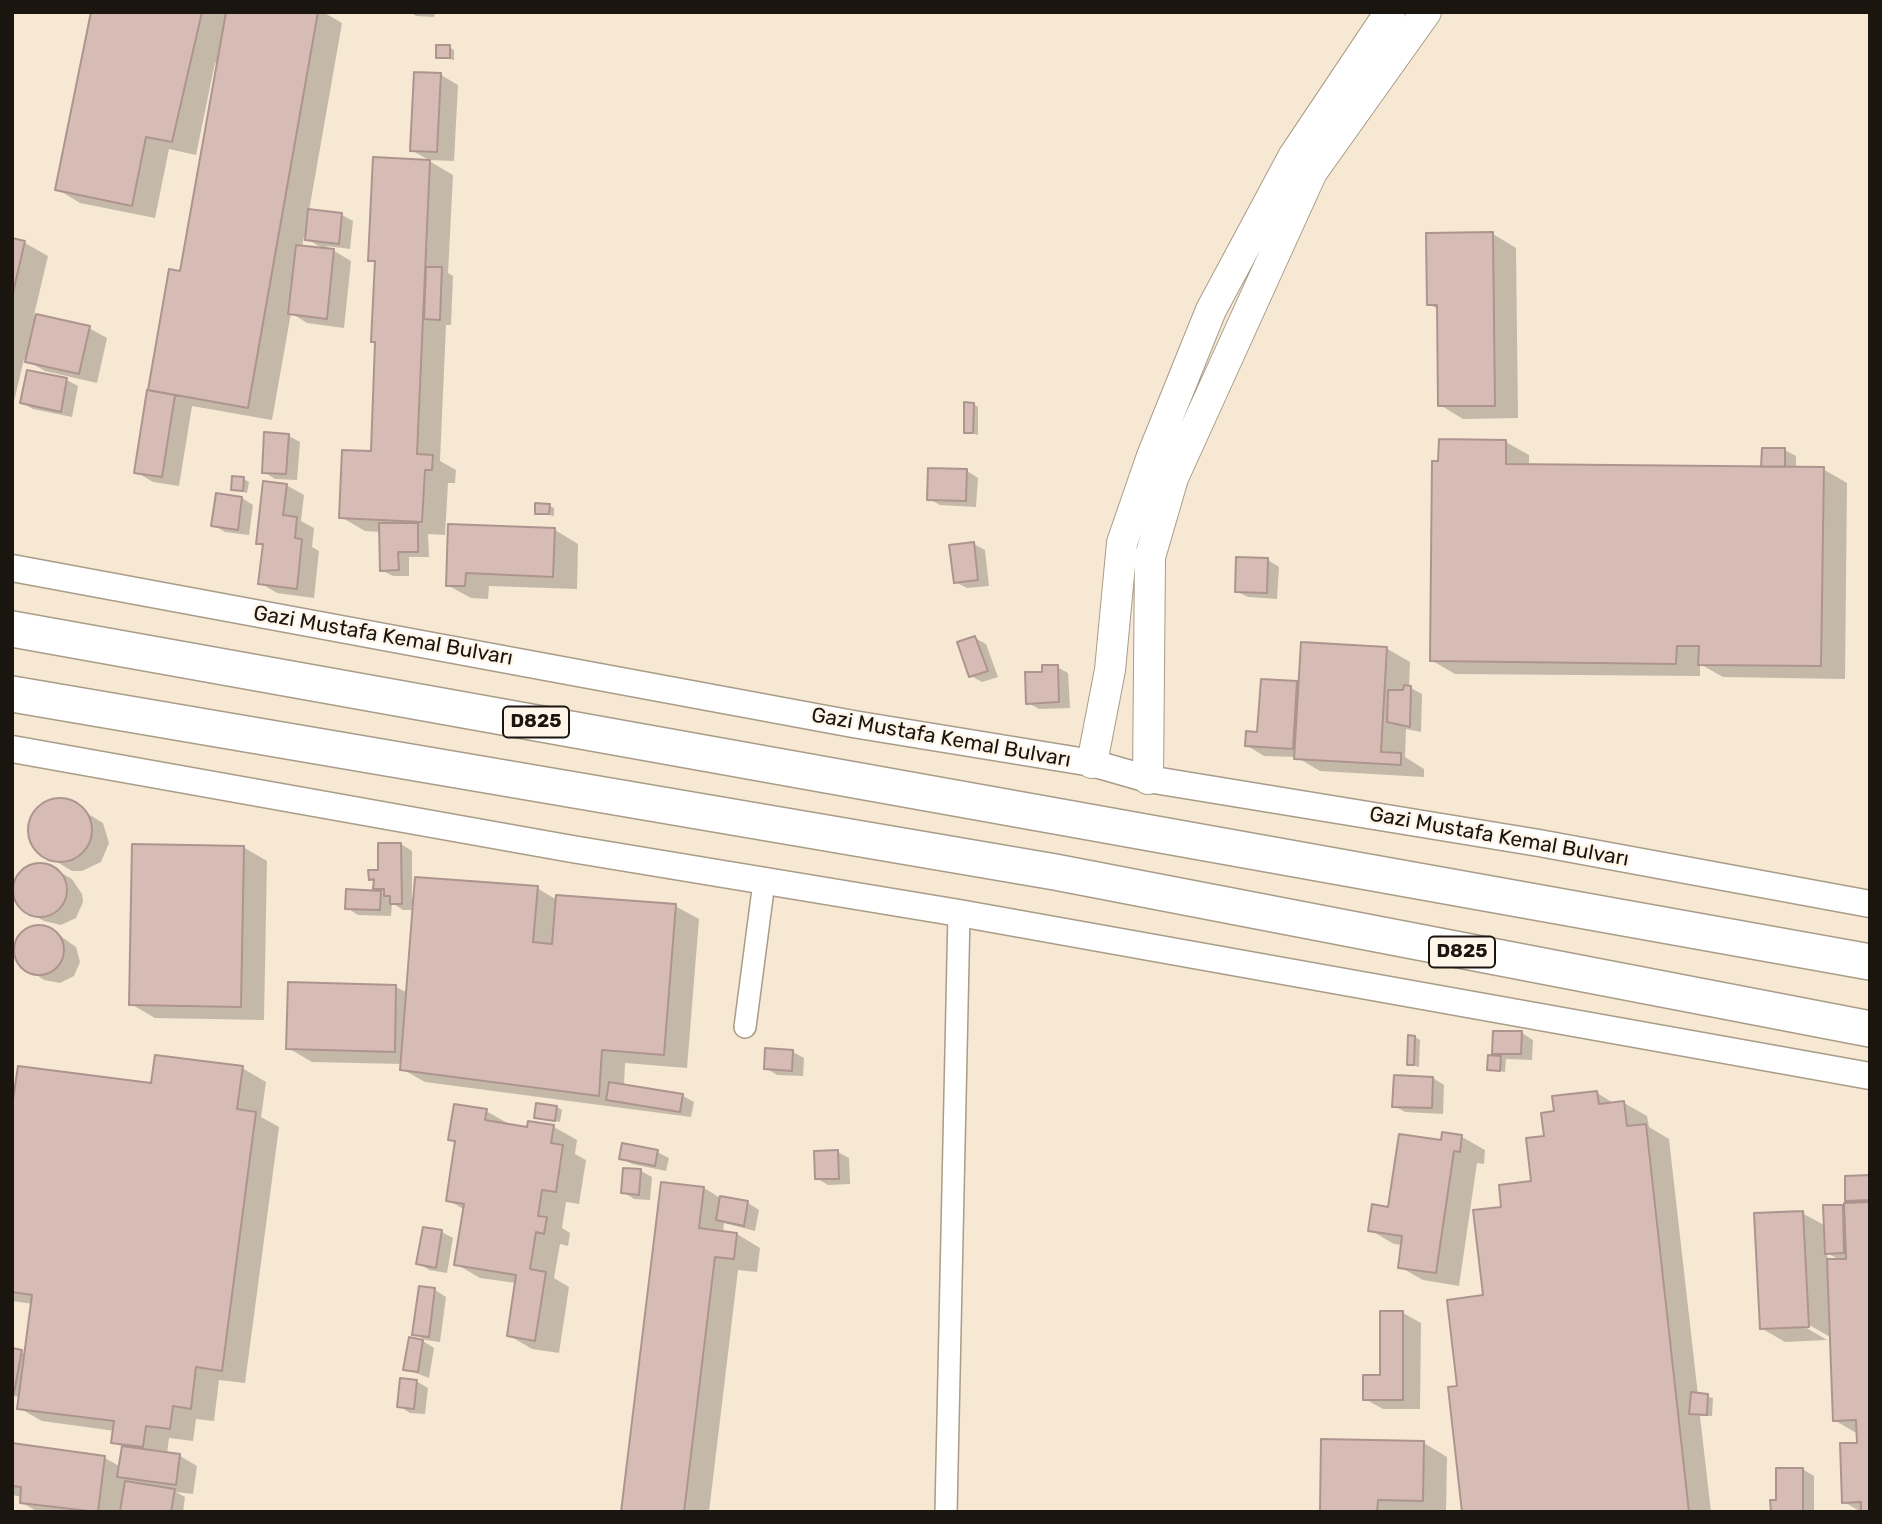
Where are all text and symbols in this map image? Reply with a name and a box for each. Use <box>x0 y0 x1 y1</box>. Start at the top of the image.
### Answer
street label: Gazi Mustafa Kemal Bulvarı <box>251 601 515 671</box>
street label: Gazi Mustafa Kemal Bulvarı <box>809 703 1073 773</box>
road number: D825 <box>503 706 569 737</box>
street label: Gazi Mustafa Kemal Bulvarı <box>1367 802 1631 872</box>
road number: D825 <box>1429 936 1495 968</box>

